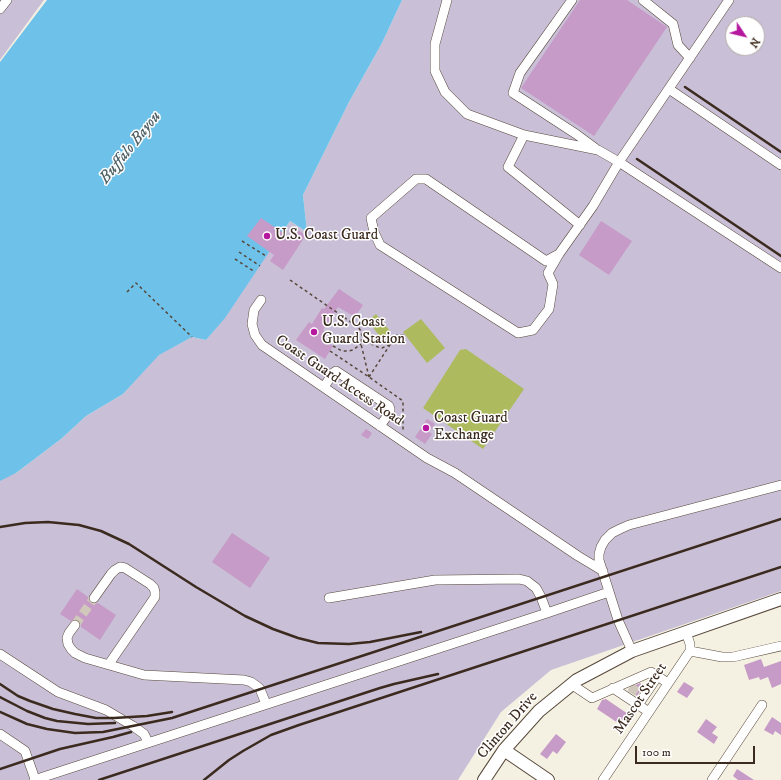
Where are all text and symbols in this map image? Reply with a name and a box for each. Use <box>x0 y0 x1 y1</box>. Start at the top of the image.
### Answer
north arrow <box>725 16 765 56</box>
text: N <box>746 35 762 50</box>
water label: Buffalo Bayou <box>96 108 166 188</box>
place label: U.S. Coast Guard <box>275 227 378 245</box>
marker: U.S. Coast Guard <box>262 231 272 241</box>
place label: U.S. Coast Guard Station <box>322 314 405 349</box>
marker: U.S. Coast Guard Station <box>309 327 319 337</box>
street label: Coast Guard Access Road <box>272 332 406 430</box>
place label: Coast Guard Exchange <box>434 410 508 445</box>
marker: Coast Guard Exchange <box>421 423 431 433</box>
street label: Mascot Street <box>611 660 671 738</box>
street label: Clinton Drive <box>474 689 542 763</box>
scale bar <box>637 738 757 764</box>
text: 100 m <box>642 745 671 760</box>

